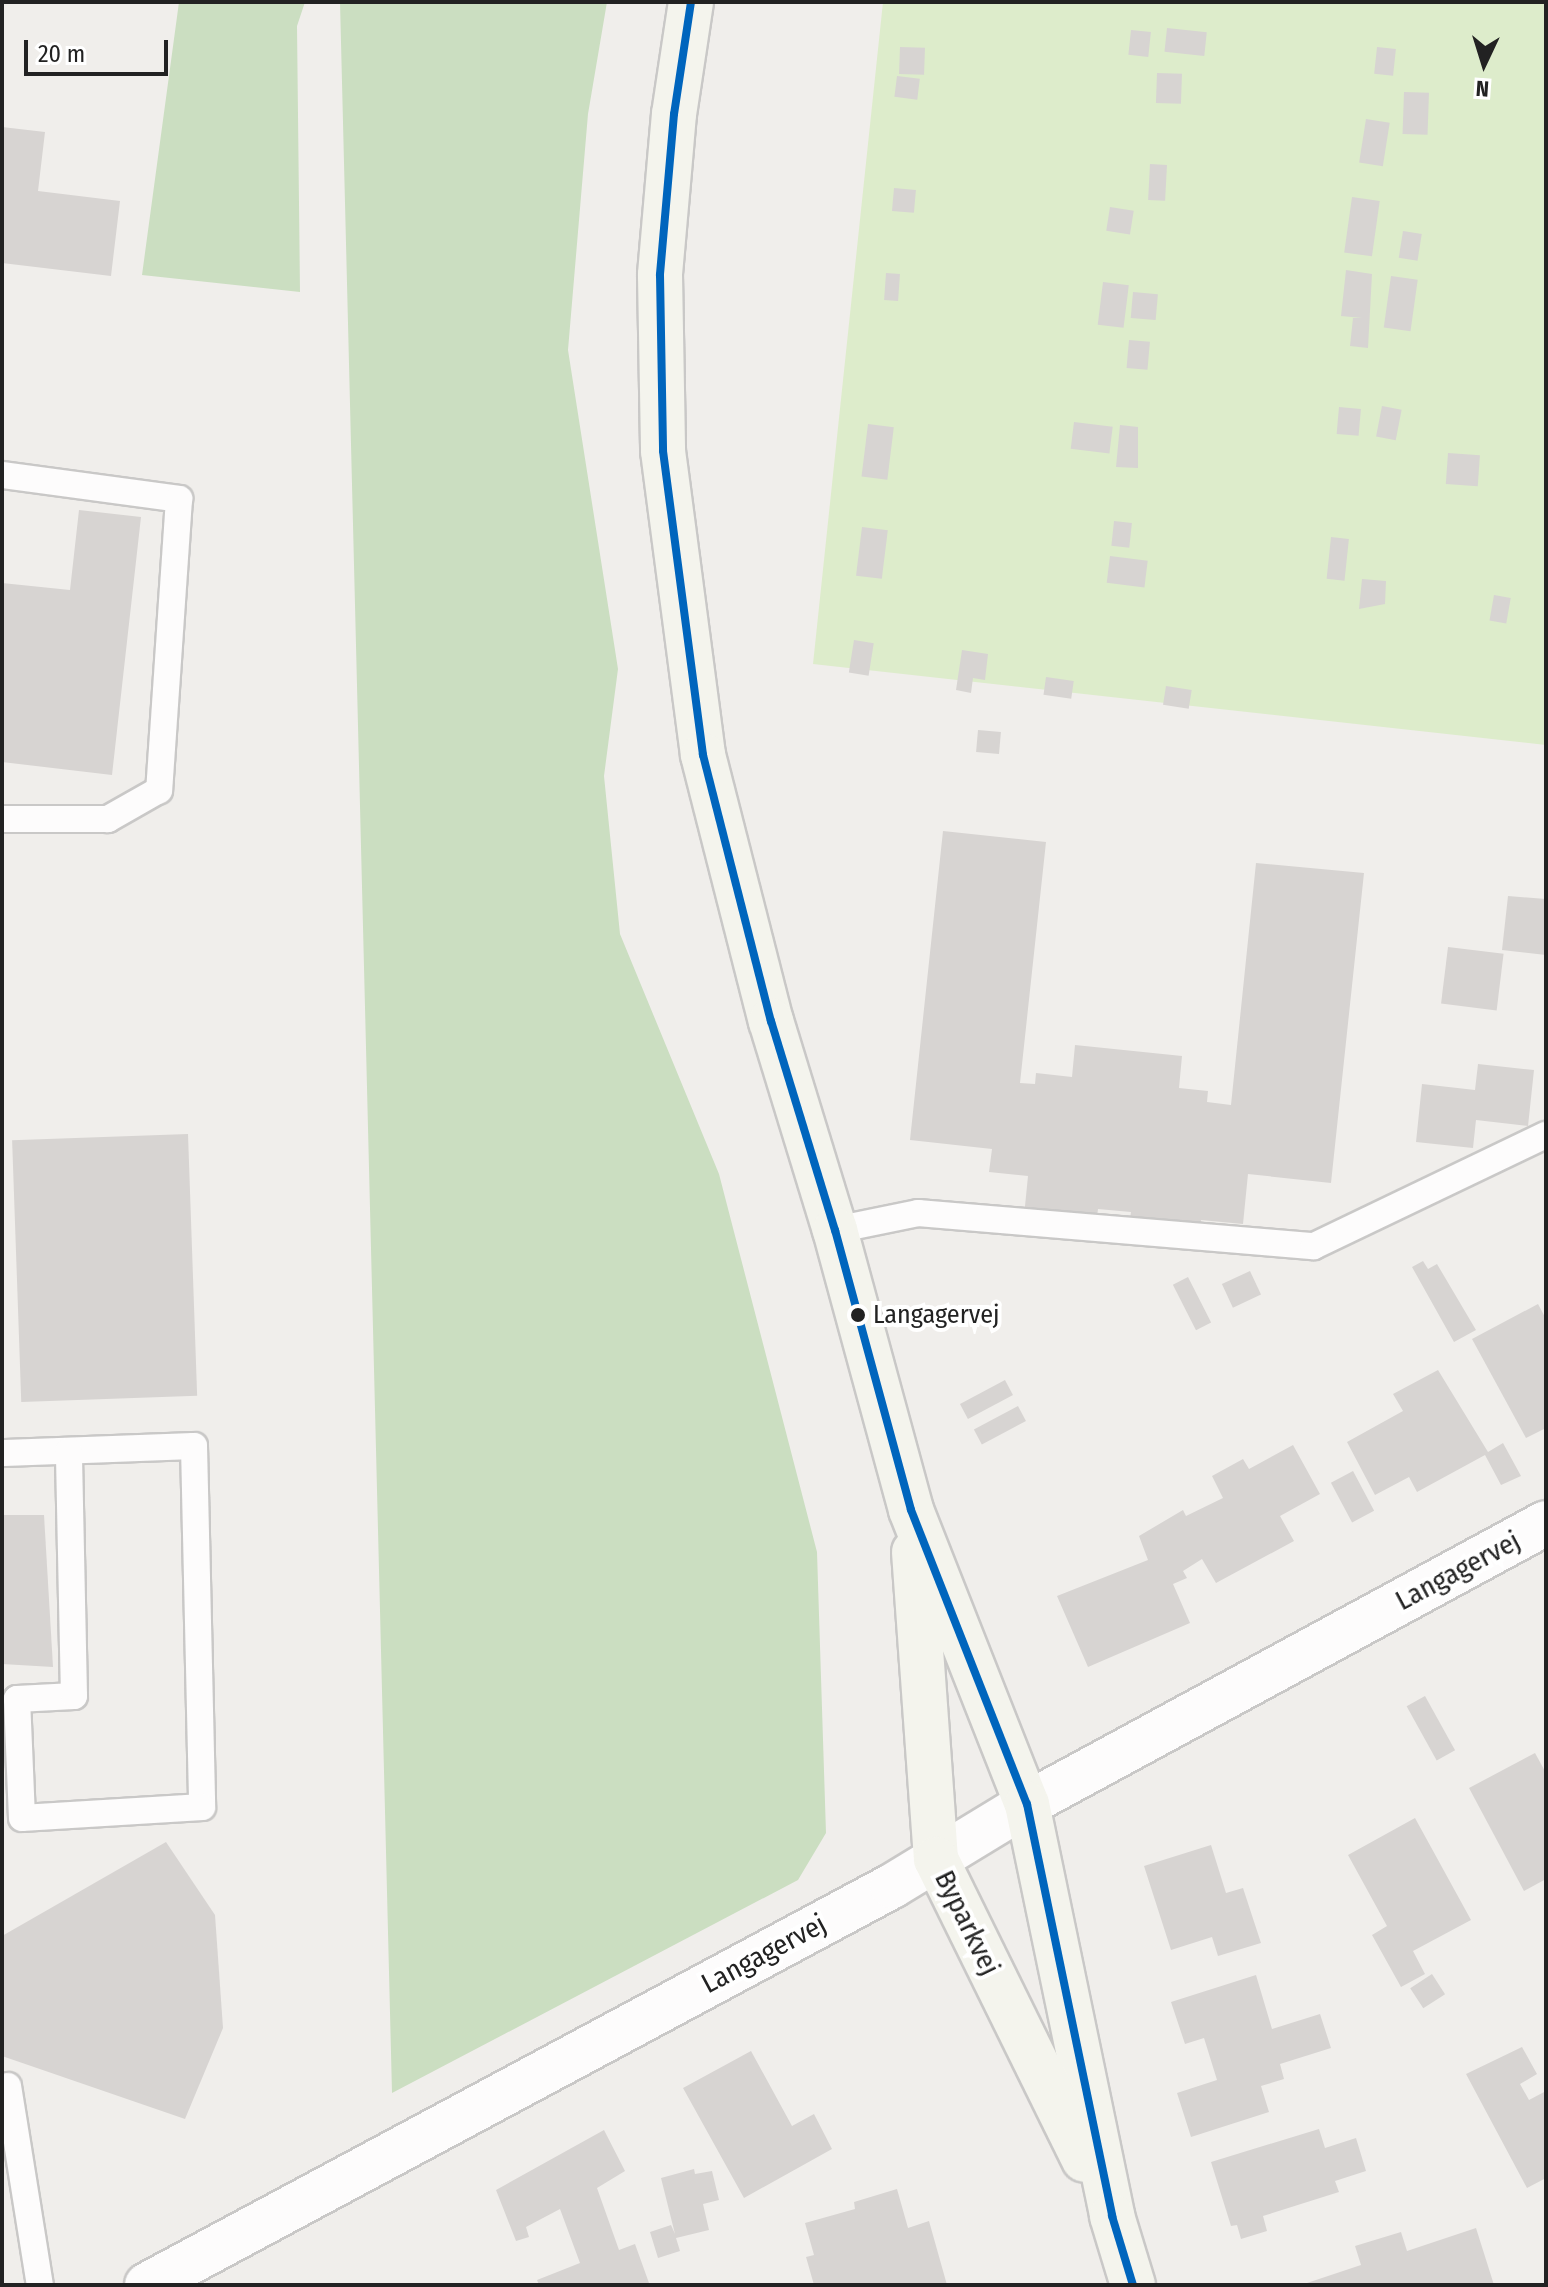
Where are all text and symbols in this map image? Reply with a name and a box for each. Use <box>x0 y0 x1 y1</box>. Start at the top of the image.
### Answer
scale bar <box>28 24 172 74</box>
north arrow <box>1444 24 1524 104</box>
text: 20 m <box>38 40 85 68</box>
text: N <box>1475 75 1490 102</box>
place label: Langagervej <box>873 1299 1000 1331</box>
marker: Langagervej <box>850 1307 866 1323</box>
street label: Langagervej <box>1390 1524 1526 1618</box>
street label: Byparkvej <box>927 1865 1007 1981</box>
street label: Langagervej <box>696 1907 832 2001</box>

